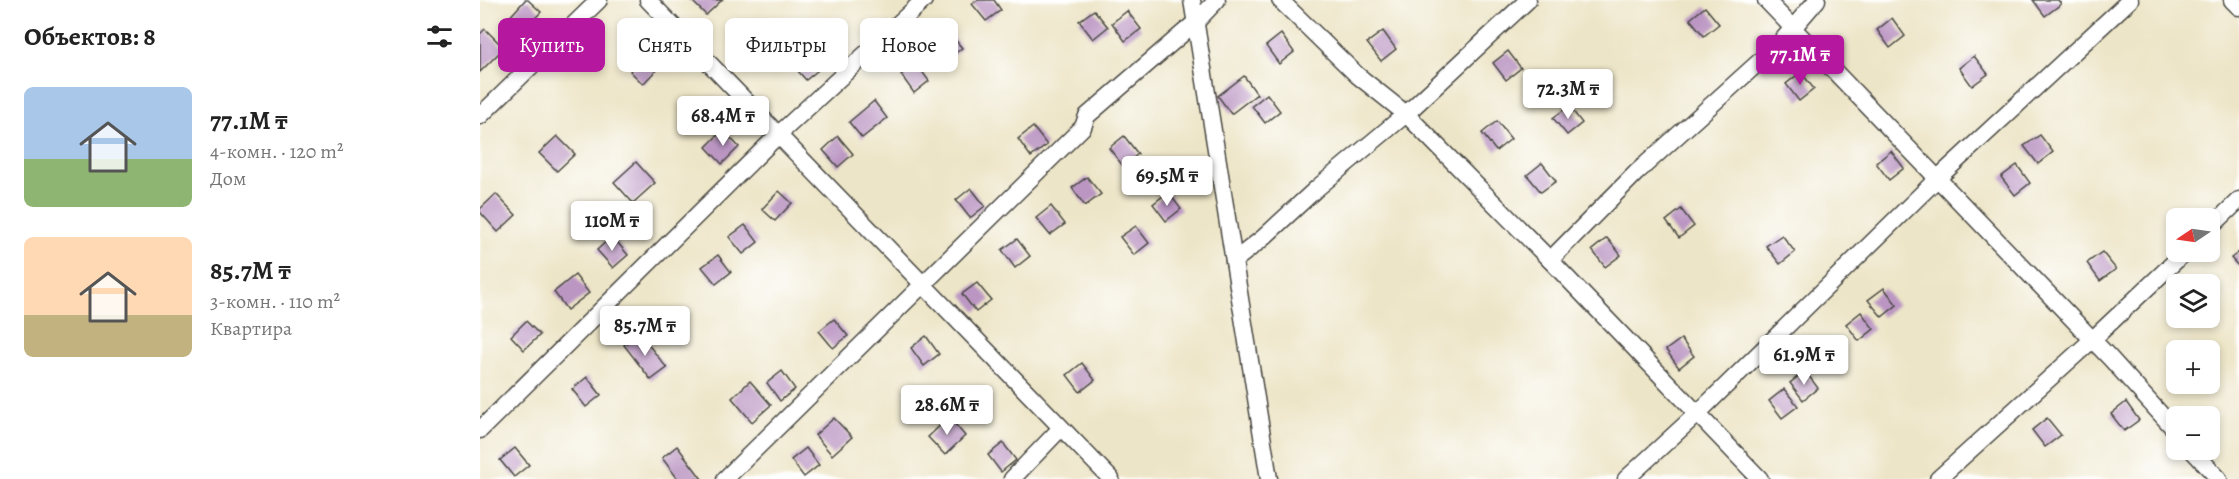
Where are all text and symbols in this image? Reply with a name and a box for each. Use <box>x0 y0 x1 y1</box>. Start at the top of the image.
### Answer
chip: Купить <box>498 18 605 72</box>
chip: Снять <box>617 18 713 72</box>
chip: Фильтры <box>725 18 848 72</box>
chip: Новое <box>860 18 958 72</box>
text: Объектов: 8 <box>24 19 156 54</box>
icon: filters <box>423 20 456 53</box>
pin: 77.1M ₸ <box>1745 35 1855 86</box>
text: 77.1M ₸ <box>1770 41 1830 68</box>
pin: 72.3M ₸ <box>1513 69 1623 120</box>
text: 72.3M ₸ <box>1537 75 1599 102</box>
pin: 68.4M ₸ <box>668 96 778 147</box>
text: 68.4M ₸ <box>691 102 755 129</box>
text: 77.1M ₸ <box>210 103 288 138</box>
icon: home <box>72 111 144 183</box>
text: 4-комн. · 120 m² <box>210 138 344 165</box>
pin: 69.5M ₸ <box>1112 156 1222 207</box>
text: 69.5M ₸ <box>1136 162 1198 189</box>
text: Дом <box>210 165 246 192</box>
pin: 110M ₸ <box>563 201 661 252</box>
text: 110M ₸ <box>585 207 639 234</box>
north arrow <box>2166 208 2220 262</box>
map controls <box>2166 208 2220 460</box>
text: 85.7M ₸ <box>210 253 291 288</box>
icon: home <box>72 261 144 333</box>
button: layers <box>2166 274 2220 328</box>
text: 3-комн. · 110 m² <box>210 288 340 315</box>
pin: 85.7M ₸ <box>590 306 700 357</box>
text: 85.7M ₸ <box>614 312 676 339</box>
text: Квартира <box>210 315 292 342</box>
pin: 61.9M ₸ <box>1749 335 1859 386</box>
button: + <box>2166 340 2220 394</box>
text: 61.9M ₸ <box>1773 341 1835 368</box>
pin: 28.6M ₸ <box>892 385 1002 436</box>
text: 28.6M ₸ <box>915 391 979 418</box>
button: − <box>2166 406 2220 460</box>

